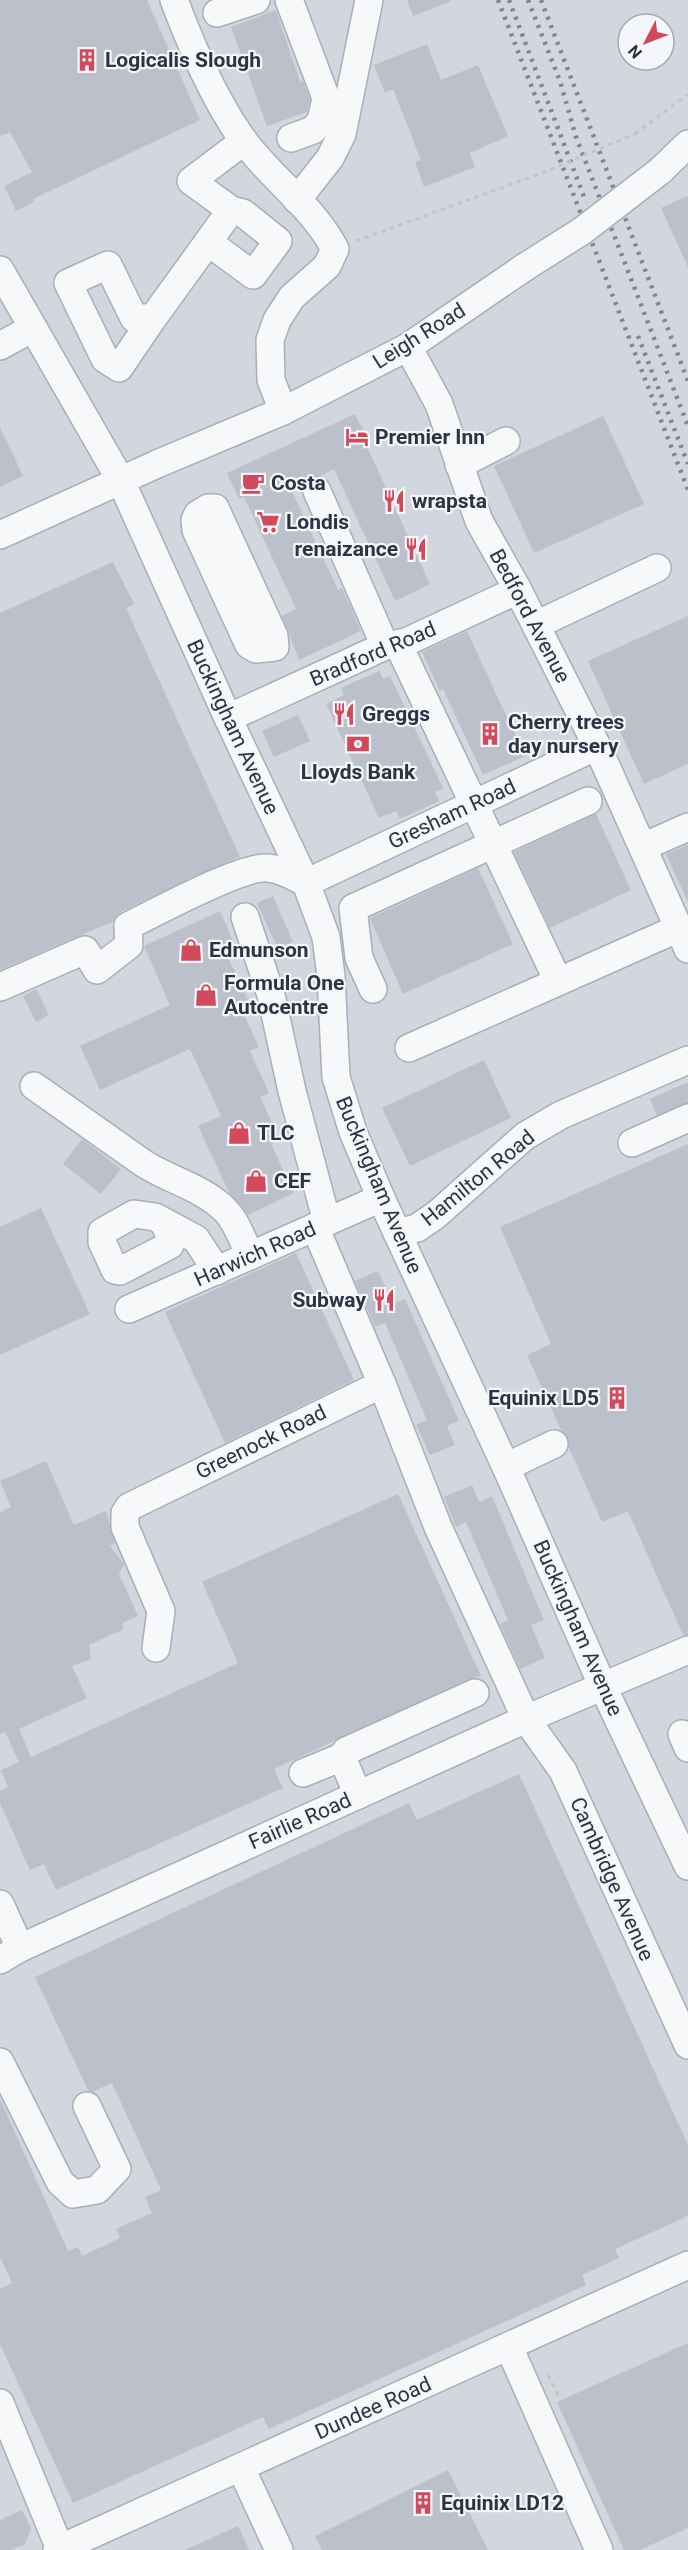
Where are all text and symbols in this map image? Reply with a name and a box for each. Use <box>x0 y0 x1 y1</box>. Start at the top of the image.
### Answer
north arrow <box>616 12 676 72</box>
text: N <box>624 41 646 62</box>
building icon: Logicalis Slough <box>74 47 100 73</box>
place label: Logicalis Slough <box>105 48 261 72</box>
street label: Leigh Road <box>368 298 470 374</box>
hotel icon: Premier Inn <box>344 424 370 450</box>
place label: Premier Inn <box>375 425 485 449</box>
cafe icon: Costa <box>240 470 266 496</box>
place label: Costa <box>271 471 326 495</box>
restaurant icon: wrapsta <box>381 488 407 514</box>
place label: wrapsta <box>412 489 487 513</box>
supermarket icon: Londis <box>255 509 281 535</box>
place label: Londis <box>286 510 349 534</box>
restaurant icon: renaizance <box>403 536 429 562</box>
place label: renaizance <box>295 537 398 561</box>
street label: Bedford Avenue <box>485 545 575 687</box>
street label: Bradford Road <box>306 617 440 691</box>
street label: Buckingham Avenue <box>182 636 284 818</box>
restaurant icon: Greggs <box>331 701 357 727</box>
place label: Greggs <box>362 702 430 726</box>
place label: Cherry trees day nursery <box>508 710 624 758</box>
building icon: Cherry trees day nursery <box>477 721 503 747</box>
bank icon: Lloyds Bank <box>345 731 371 757</box>
place label: Lloyds Bank <box>301 760 416 784</box>
street label: Gresham Road <box>384 774 520 854</box>
shop icon: Edmunson <box>178 937 204 963</box>
place label: Edmunson <box>209 938 309 962</box>
place label: Formula One Autocentre <box>224 971 344 1019</box>
shop icon: Formula One Autocentre <box>193 982 219 1008</box>
street label: Buckingham Avenue <box>331 1093 427 1277</box>
shop icon: TLC <box>226 1120 252 1146</box>
place label: TLC <box>257 1121 295 1145</box>
street label: Hamilton Road <box>417 1125 539 1231</box>
shop icon: CEF <box>243 1168 269 1194</box>
place label: CEF <box>274 1169 312 1193</box>
street label: Harwich Road <box>190 1216 320 1292</box>
restaurant icon: Subway <box>371 1287 397 1313</box>
place label: Subway <box>292 1288 366 1312</box>
building icon: Equinix LD5 <box>604 1385 630 1411</box>
place label: Equinix LD5 <box>488 1386 599 1410</box>
street label: Greenock Road <box>192 1400 330 1484</box>
street label: Buckingham Avenue <box>528 1536 628 1720</box>
street label: Fairlie Road <box>245 1788 355 1854</box>
street label: Cambridge Avenue <box>565 1794 659 1964</box>
street label: Dundee Road <box>311 2372 435 2444</box>
building icon: Equinix LD12 <box>410 2490 436 2516</box>
place label: Equinix LD12 <box>441 2491 564 2515</box>

